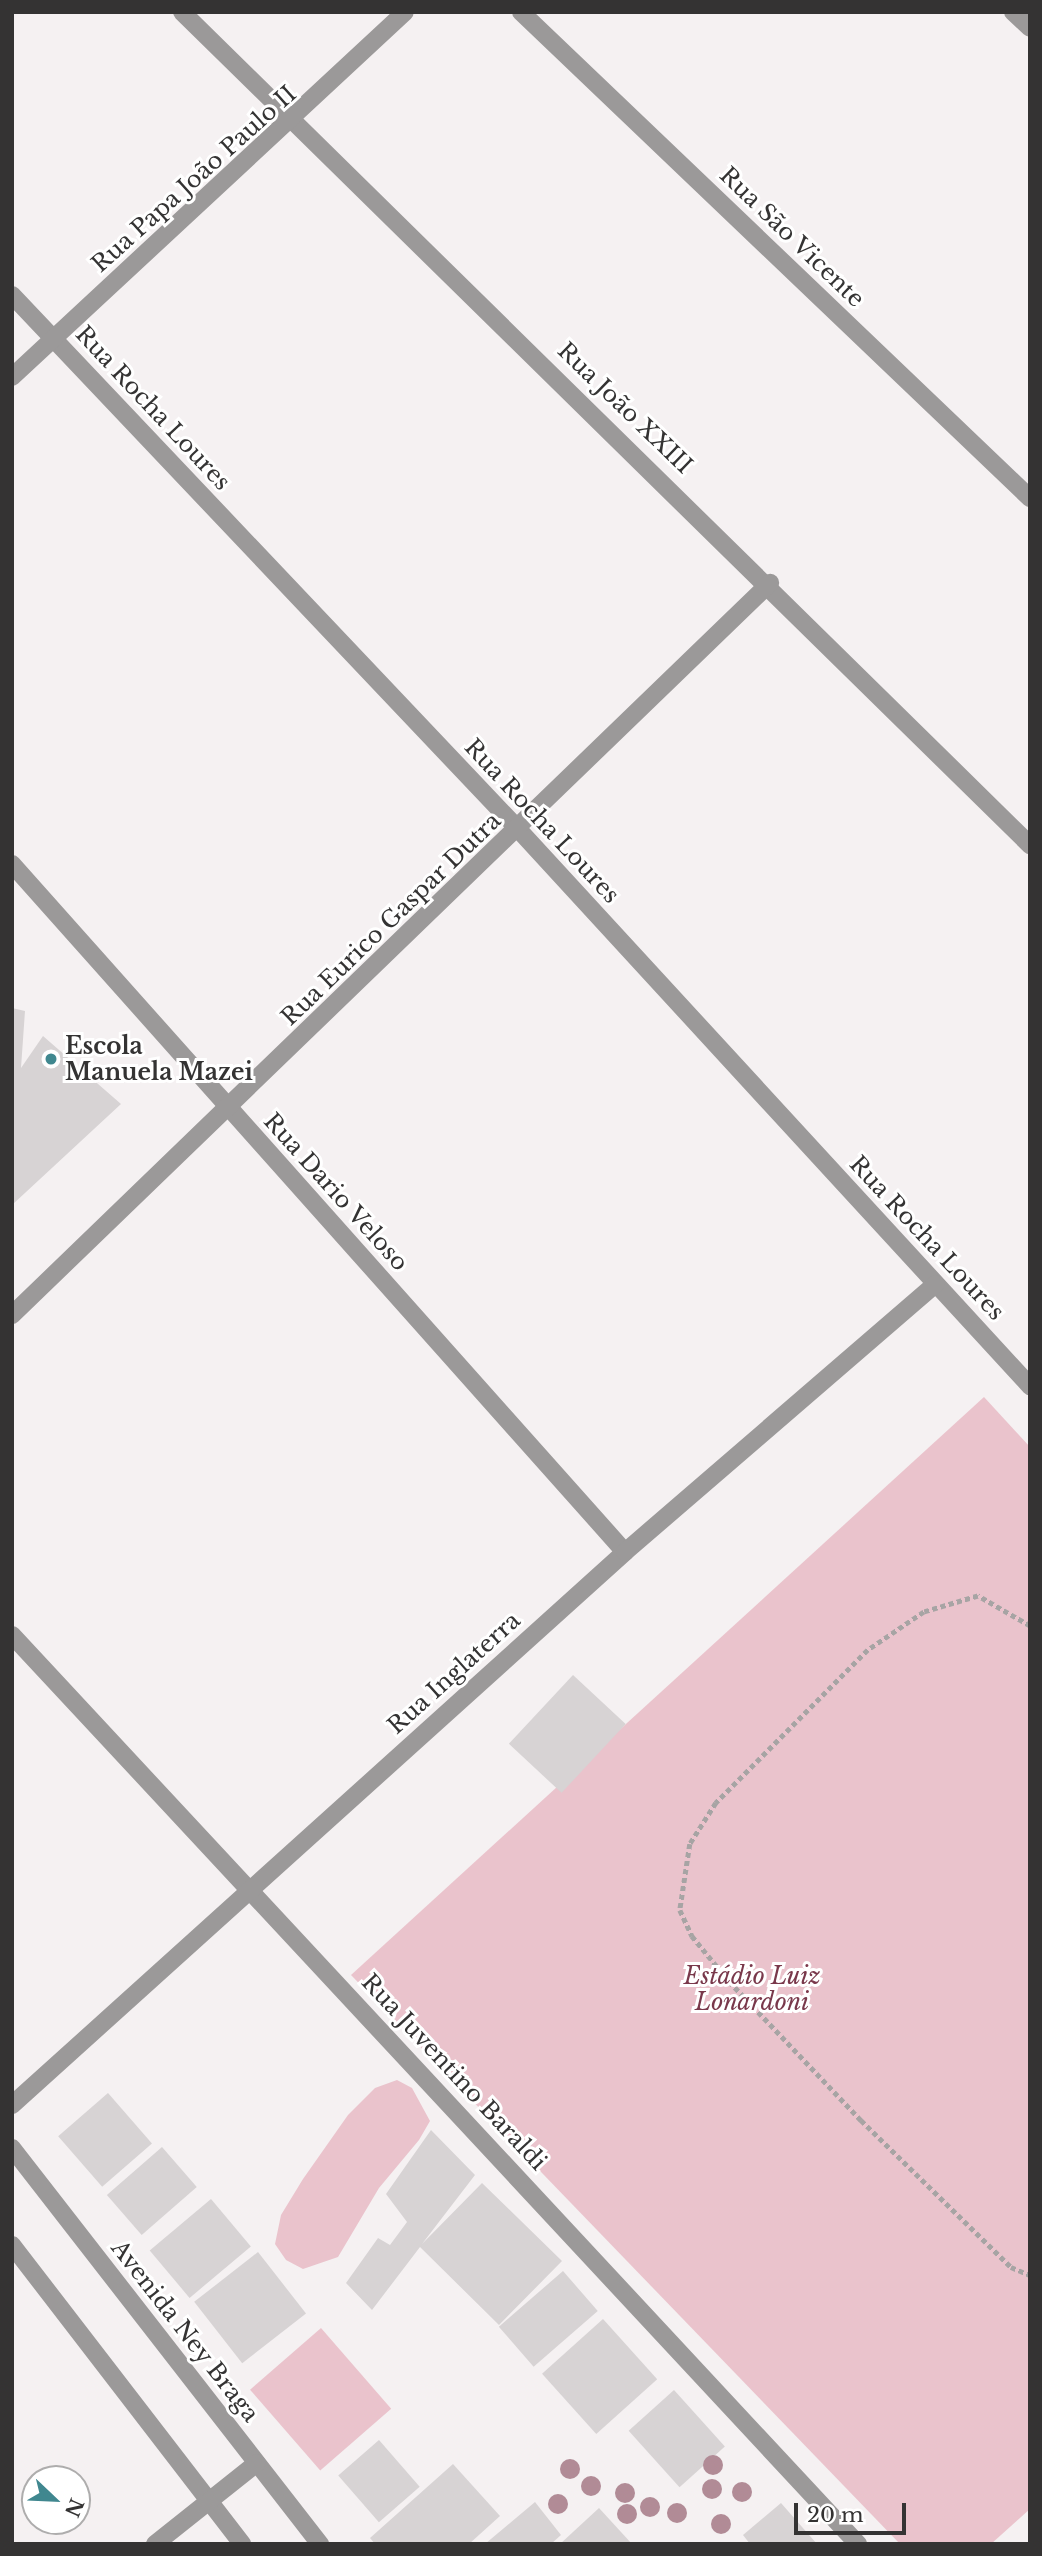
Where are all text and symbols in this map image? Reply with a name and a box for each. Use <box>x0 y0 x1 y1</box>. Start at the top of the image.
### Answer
street label: Rua Papa João Paulo II <box>86 80 302 278</box>
street label: Rua São Vicente <box>714 161 870 313</box>
street label: Rua Rocha Loures <box>70 320 236 496</box>
street label: Rua João XXIII <box>552 337 698 479</box>
street label: Rua Rocha Loures <box>459 733 625 909</box>
street label: Rua Eurico Gaspar Dutra <box>275 807 507 1031</box>
place label: Escola Manuela Mazei <box>65 1032 253 1086</box>
marker: Escola Manuela Mazei <box>43 1051 59 1067</box>
street label: Rua Dario Veloso <box>258 1107 414 1277</box>
street label: Rua Rocha Loures <box>844 1150 1010 1326</box>
street label: Rua Inglaterra <box>382 1606 526 1740</box>
park label: Estádio Luiz Lonardoni <box>684 1962 820 2016</box>
street label: Rua Juventino Baraldi <box>356 1968 552 2176</box>
street label: Avenida Ney Braga <box>105 2234 265 2428</box>
north arrow <box>21 2465 91 2535</box>
scale bar <box>797 2490 909 2534</box>
text: N <box>60 2495 88 2520</box>
text: 20 m <box>807 2502 864 2528</box>

